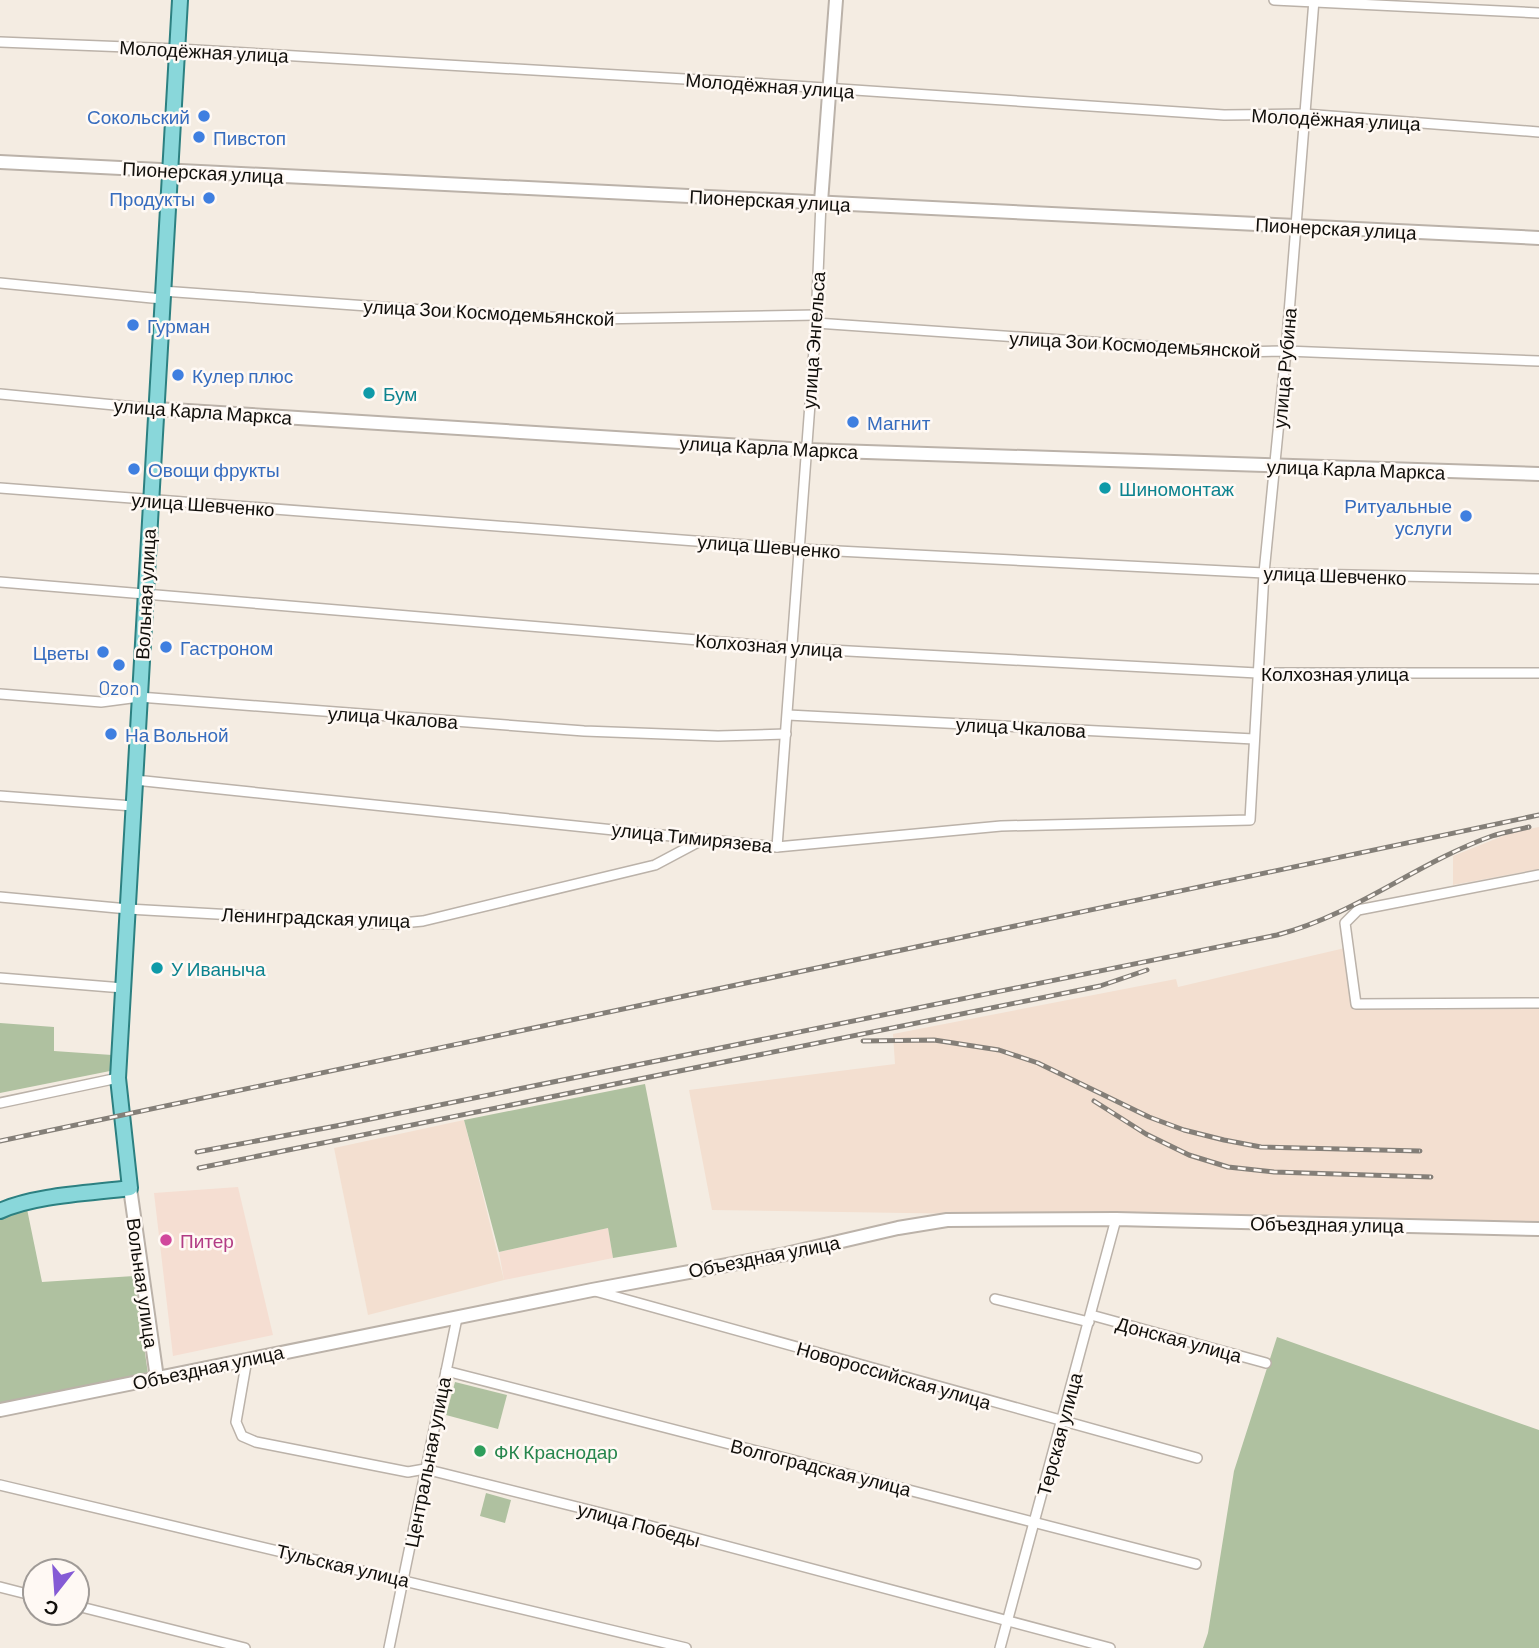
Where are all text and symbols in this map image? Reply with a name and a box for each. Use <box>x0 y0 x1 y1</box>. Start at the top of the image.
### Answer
street label: Молодёжная улица <box>119 35 290 67</box>
street label: Молодёжная улица <box>685 68 856 102</box>
street label: Молодёжная улица <box>1251 103 1422 135</box>
place label: Сокольский <box>87 105 190 128</box>
marker: Сокольский <box>196 108 212 124</box>
place label: Пивстоп <box>213 126 286 149</box>
marker: Пивстоп <box>191 129 207 145</box>
street label: Пионерская улица <box>122 156 285 188</box>
street label: Пионерская улица <box>689 184 852 216</box>
place label: Продукты <box>109 187 195 210</box>
marker: Продукты <box>201 190 217 206</box>
street label: Пионерская улица <box>1255 212 1418 244</box>
street label: улица Энгельса <box>797 270 829 409</box>
street label: улица Зои Космодемьянской <box>363 294 615 330</box>
street label: улица Рубина <box>1267 306 1301 429</box>
place label: Гурман <box>147 314 210 337</box>
marker: Гурман <box>125 317 141 333</box>
street label: улица Зои Космодемьянской <box>1009 326 1261 362</box>
place label: Кулер плюс <box>192 364 293 387</box>
marker: Кулер плюс <box>170 367 186 383</box>
place label: Бум <box>383 382 417 405</box>
marker: Бум <box>361 385 377 401</box>
street label: улица Карла Маркса <box>113 393 293 429</box>
place label: Магнит <box>867 411 931 434</box>
marker: Магнит <box>845 414 861 430</box>
street label: улица Карла Маркса <box>679 431 859 463</box>
street label: улица Карла Маркса <box>1266 454 1446 484</box>
place label: Овощи фрукты <box>148 458 280 481</box>
marker: Овощи фрукты <box>126 461 142 477</box>
place label: Шиномонтаж <box>1119 477 1234 500</box>
marker: Шиномонтаж <box>1097 480 1113 496</box>
street label: улица Шевченко <box>131 488 275 520</box>
place label: Ритуальные услуги <box>1344 494 1452 539</box>
marker: Ритуальные услуги <box>1458 508 1474 524</box>
street label: Вольная улица <box>130 527 160 660</box>
street label: улица Шевченко <box>697 530 841 562</box>
street label: улица Шевченко <box>1263 561 1407 589</box>
street label: Колхозная улица <box>694 628 844 662</box>
place label: Гастроном <box>180 636 273 659</box>
marker: Гастроном <box>158 639 174 655</box>
place label: Цветы <box>33 641 89 664</box>
marker: Цветы <box>95 644 111 660</box>
marker: Ozon <box>111 657 127 673</box>
street label: Колхозная улица <box>1261 662 1409 685</box>
place label: Ozon <box>99 676 139 699</box>
street label: улица Чкалова <box>327 701 459 733</box>
street label: улица Чкалова <box>955 712 1087 742</box>
place label: На Вольной <box>125 723 229 746</box>
marker: На Вольной <box>103 726 119 742</box>
street label: улица Тимирязева <box>611 817 774 857</box>
street label: Ленинградская улица <box>221 902 411 932</box>
place label: У Иваныча <box>171 957 266 980</box>
marker: У Иваныча <box>149 960 165 976</box>
street label: Объездная улица <box>1250 1211 1405 1237</box>
street label: Вольная улица <box>122 1216 164 1350</box>
place label: Питер <box>180 1229 234 1252</box>
street label: Объездная улица <box>686 1230 842 1282</box>
marker: Питер <box>158 1232 174 1248</box>
street label: Донская улица <box>1114 1311 1245 1367</box>
street label: Новороссийская улица <box>794 1336 994 1414</box>
street label: Объездная улица <box>130 1340 286 1394</box>
street label: Терская улица <box>1031 1369 1087 1498</box>
street label: Центральная улица <box>399 1374 455 1549</box>
street label: Волгоградская улица <box>728 1433 914 1501</box>
place label: ФК Краснодар <box>494 1440 618 1463</box>
marker: ФК Краснодар <box>472 1443 488 1459</box>
street label: улица Победы <box>575 1497 703 1551</box>
street label: Тульская улица <box>274 1539 412 1592</box>
north arrow <box>21 1557 91 1627</box>
text: С <box>41 1596 61 1622</box>

